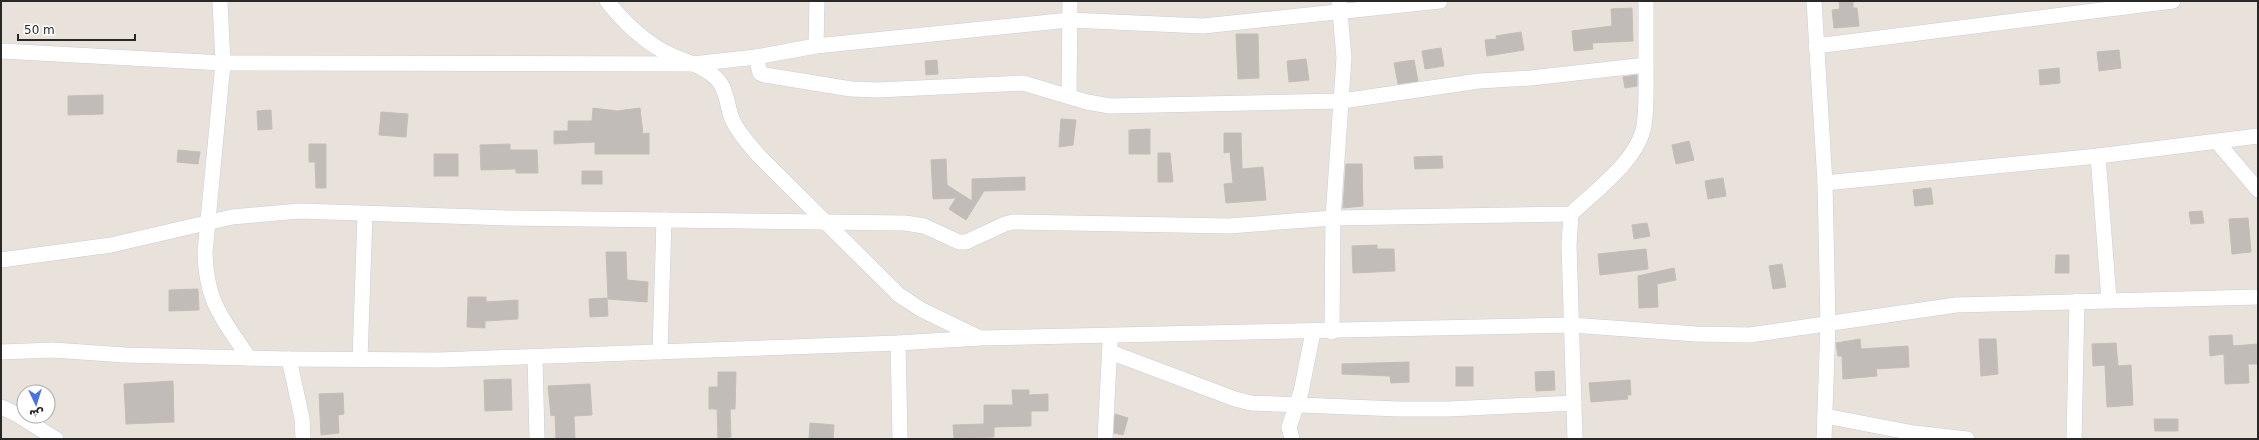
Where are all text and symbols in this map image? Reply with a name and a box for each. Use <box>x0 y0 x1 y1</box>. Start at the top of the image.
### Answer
scale bar <box>18 16 135 42</box>
text: 50 m <box>24 23 55 37</box>
north arrow <box>16 384 56 424</box>
text: ش <box>29 406 45 420</box>

